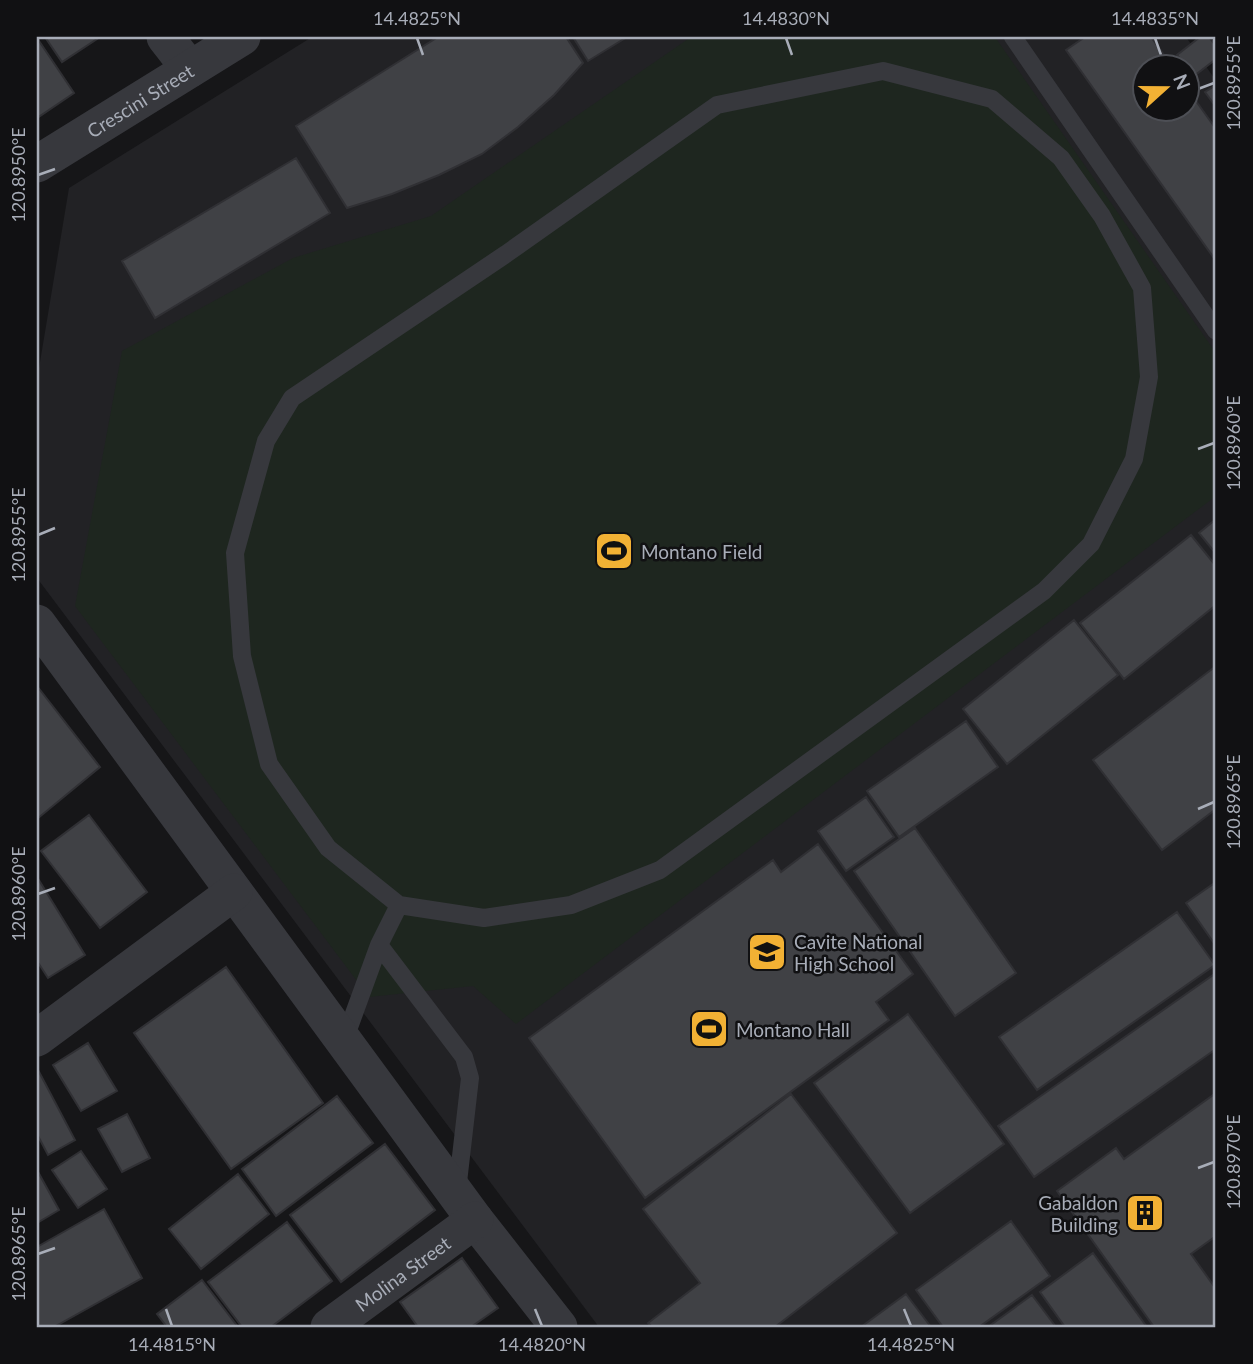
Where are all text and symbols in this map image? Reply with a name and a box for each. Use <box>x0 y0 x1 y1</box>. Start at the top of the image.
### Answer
text: 14.4825°N <box>373 7 461 29</box>
text: 14.4830°N <box>742 7 830 29</box>
text: 14.4835°N <box>1111 7 1199 29</box>
text: 120.8955°E <box>1222 35 1244 131</box>
north arrow <box>1130 52 1200 122</box>
street label: Crescini Street <box>82 58 198 142</box>
text: N <box>1169 71 1196 93</box>
text: 120.8950°E <box>7 127 29 223</box>
text: 120.8960°E <box>1222 395 1244 491</box>
text: 120.8955°E <box>7 487 29 583</box>
sports icon: Montano Field <box>593 530 635 572</box>
place label: Montano Field <box>641 540 763 563</box>
text: 120.8965°E <box>1222 754 1244 850</box>
text: 120.8960°E <box>7 846 29 942</box>
place label: Cavite National High School <box>794 930 923 975</box>
school or university icon: Cavite National High School <box>746 931 788 973</box>
sports icon: Montano Hall <box>688 1008 730 1050</box>
place label: Montano Hall <box>736 1018 850 1041</box>
text: 120.8970°E <box>1222 1114 1244 1210</box>
place label: Gabaldon Building <box>1038 1191 1118 1236</box>
building icon: Gabaldon Building <box>1124 1192 1166 1234</box>
text: 120.8965°E <box>7 1206 29 1302</box>
street label: Molina Street <box>350 1231 455 1316</box>
text: 14.4815°N <box>128 1333 216 1355</box>
text: 14.4820°N <box>498 1333 586 1355</box>
text: 14.4825°N <box>867 1333 955 1355</box>

